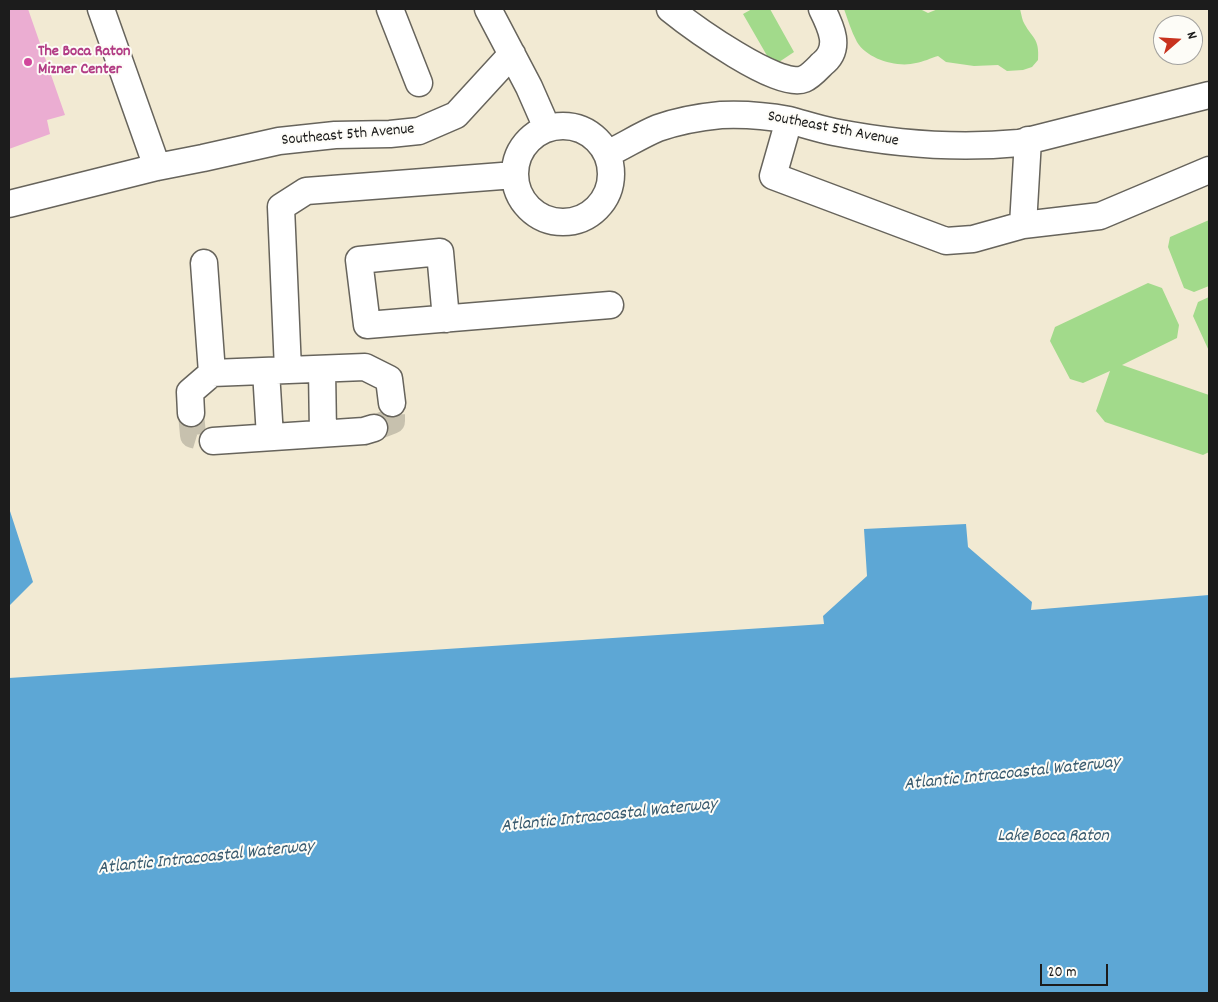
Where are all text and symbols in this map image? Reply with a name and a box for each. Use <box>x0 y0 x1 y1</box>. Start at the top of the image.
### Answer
north arrow <box>1153 15 1203 65</box>
text: N <box>1181 29 1202 42</box>
place label: The Boca Raton Mizner Center <box>38 43 130 81</box>
marker: The Boca Raton Mizner Center <box>22 56 34 68</box>
street label: Southeast 5th Avenue <box>766 108 900 152</box>
street label: Southeast 5th Avenue <box>281 121 415 151</box>
water label: Atlantic Intracoastal Waterway <box>903 753 1121 797</box>
water label: Atlantic Intracoastal Waterway <box>500 795 718 839</box>
water label: Lake Boca Raton <box>997 827 1109 849</box>
water label: Atlantic Intracoastal Waterway <box>97 837 315 881</box>
scale bar <box>1043 954 1110 986</box>
text: 20 m <box>1048 962 1076 984</box>

